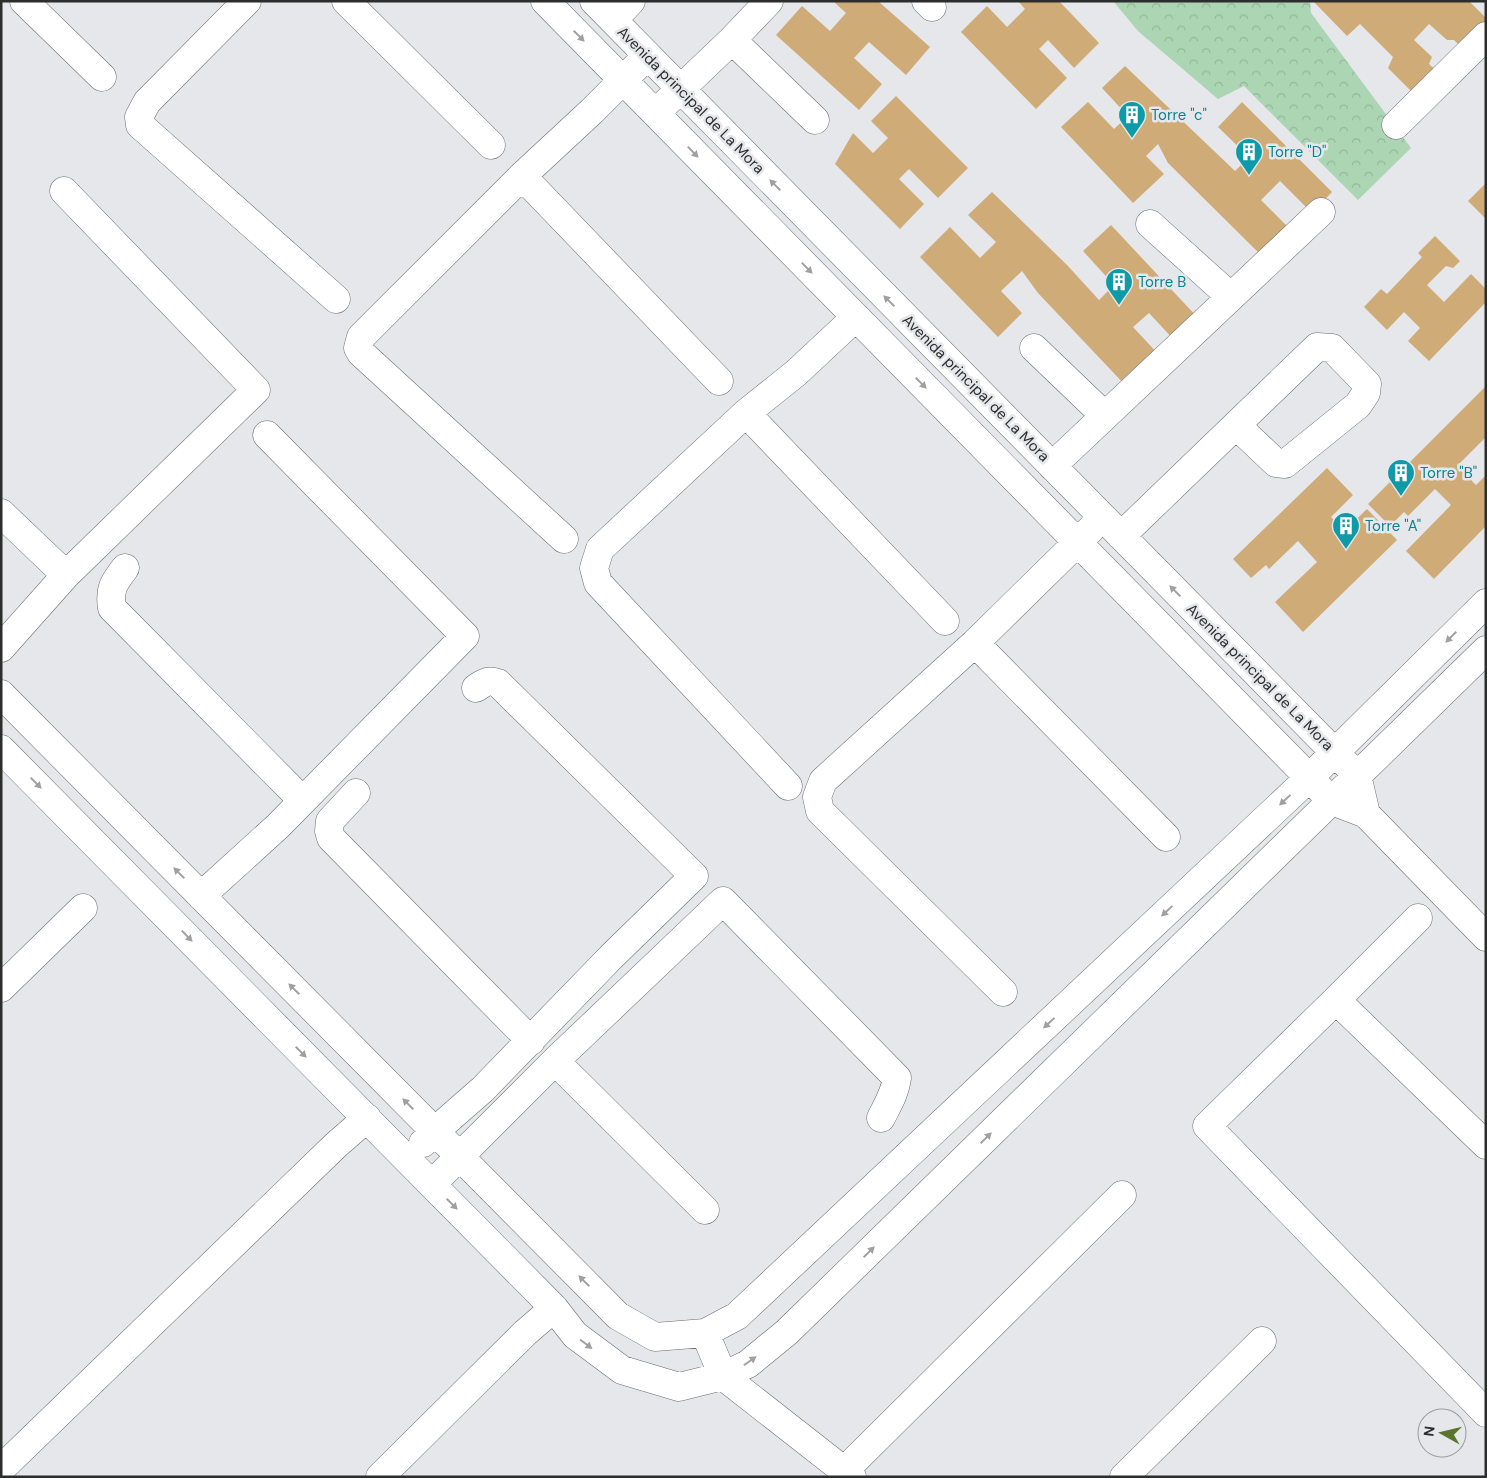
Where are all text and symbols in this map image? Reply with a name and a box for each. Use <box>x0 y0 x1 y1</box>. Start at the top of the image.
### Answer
street label: Avenida principal de La Mora <box>613 22 769 178</box>
one-way arrow <box>573 30 585 42</box>
building icon: Torre "c" <box>1117 100 1147 139</box>
place label: Torre "c" <box>1151 105 1207 125</box>
building icon: Torre "D" <box>1234 137 1264 176</box>
place label: Torre "D" <box>1268 142 1326 162</box>
one-way arrow <box>687 145 699 157</box>
one-way arrow <box>769 179 781 191</box>
one-way arrow <box>801 261 813 273</box>
building icon: Torre B <box>1104 267 1134 306</box>
place label: Torre B <box>1138 272 1186 292</box>
one-way arrow <box>883 295 895 307</box>
street label: Avenida principal de La Mora <box>898 310 1054 466</box>
one-way arrow <box>915 377 927 389</box>
building icon: Torre "B" <box>1386 458 1416 497</box>
place label: Torre "B" <box>1420 463 1477 483</box>
building icon: Torre "A" <box>1331 511 1361 550</box>
place label: Torre "A" <box>1365 516 1421 536</box>
one-way arrow <box>1170 585 1182 597</box>
street label: Avenida principal de La Mora <box>1182 599 1338 755</box>
one-way arrow <box>1446 631 1458 643</box>
one-way arrow <box>30 777 42 789</box>
one-way arrow <box>1280 794 1292 806</box>
one-way arrow <box>173 868 185 880</box>
one-way arrow <box>1161 905 1173 917</box>
one-way arrow <box>181 930 193 942</box>
one-way arrow <box>288 983 300 995</box>
one-way arrow <box>1043 1017 1055 1029</box>
one-way arrow <box>295 1046 307 1058</box>
one-way arrow <box>402 1098 414 1110</box>
one-way arrow <box>979 1132 991 1144</box>
one-way arrow <box>446 1198 458 1210</box>
one-way arrow <box>863 1246 875 1258</box>
one-way arrow <box>578 1276 590 1288</box>
one-way arrow <box>579 1338 592 1349</box>
one-way arrow <box>743 1356 756 1366</box>
north arrow <box>1417 1408 1467 1458</box>
text: N <box>1420 1425 1439 1438</box>

